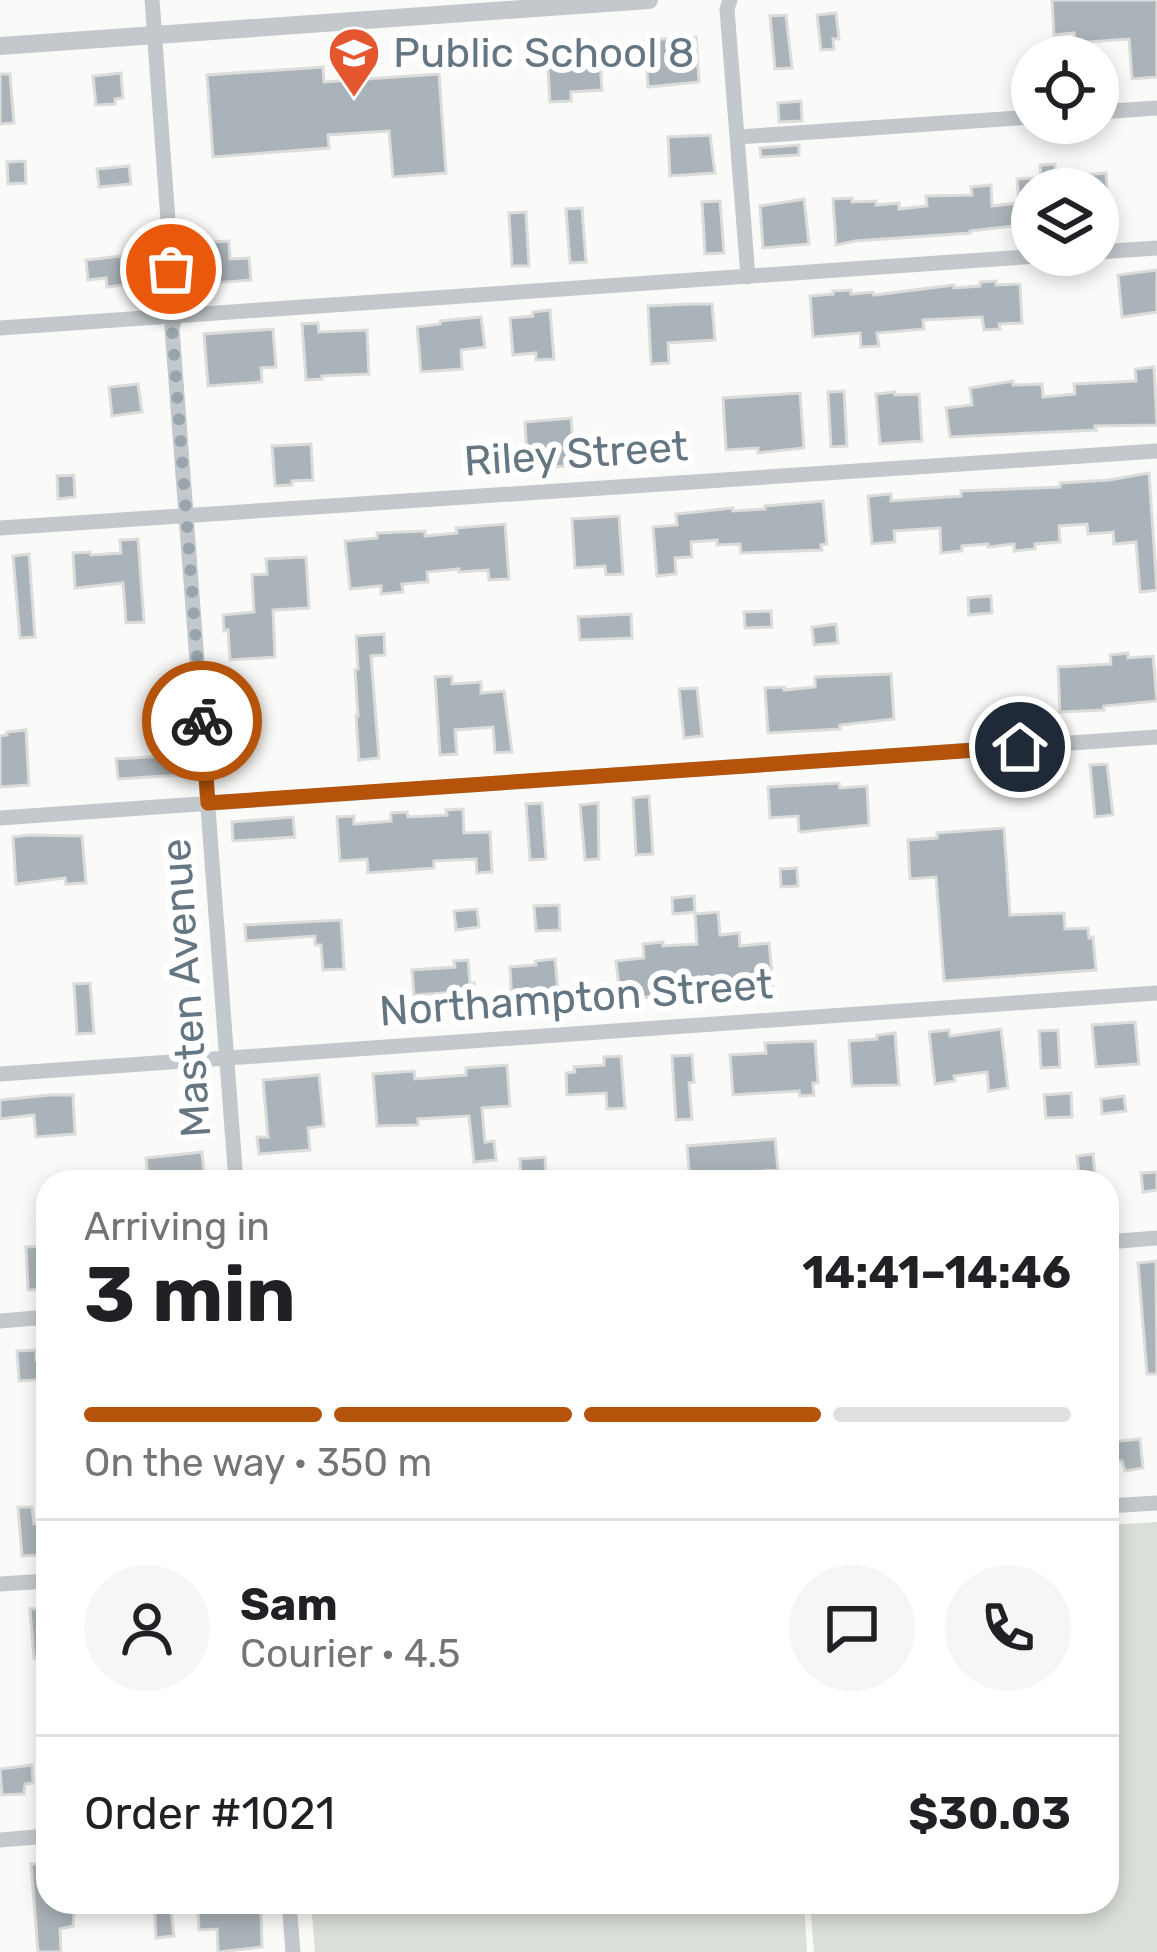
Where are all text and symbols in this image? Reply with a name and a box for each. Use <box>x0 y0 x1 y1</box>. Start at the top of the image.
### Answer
school or university icon: Public School 8 <box>326 25 382 99</box>
place label: Public School 8 <box>393 28 694 78</box>
map controls <box>1011 36 1119 276</box>
button: locate <box>1011 36 1119 144</box>
button: layers <box>1011 168 1119 276</box>
pin <box>120 218 222 320</box>
icon: bag <box>138 236 204 302</box>
street label: Riley Street <box>462 421 690 487</box>
courier <box>142 661 262 781</box>
icon: bike <box>169 688 235 754</box>
pin <box>969 696 1071 798</box>
icon: home <box>987 714 1053 780</box>
street label: Masten Avenue <box>151 837 221 1139</box>
street label: Northampton Street <box>378 959 774 1037</box>
text: Arriving in <box>84 1204 270 1250</box>
text: 14:41–14:46 <box>802 1246 1071 1299</box>
text: 3 min <box>84 1248 296 1341</box>
text: On the way · 350 m <box>84 1440 432 1486</box>
button: person <box>84 1565 210 1691</box>
button: chat <box>789 1565 915 1691</box>
button: phone <box>945 1565 1071 1691</box>
text: Sam <box>240 1578 338 1631</box>
text: Courier · 4.5 <box>240 1631 460 1677</box>
text: Order #1021 <box>84 1787 335 1840</box>
text: $30.03 <box>908 1787 1071 1840</box>

